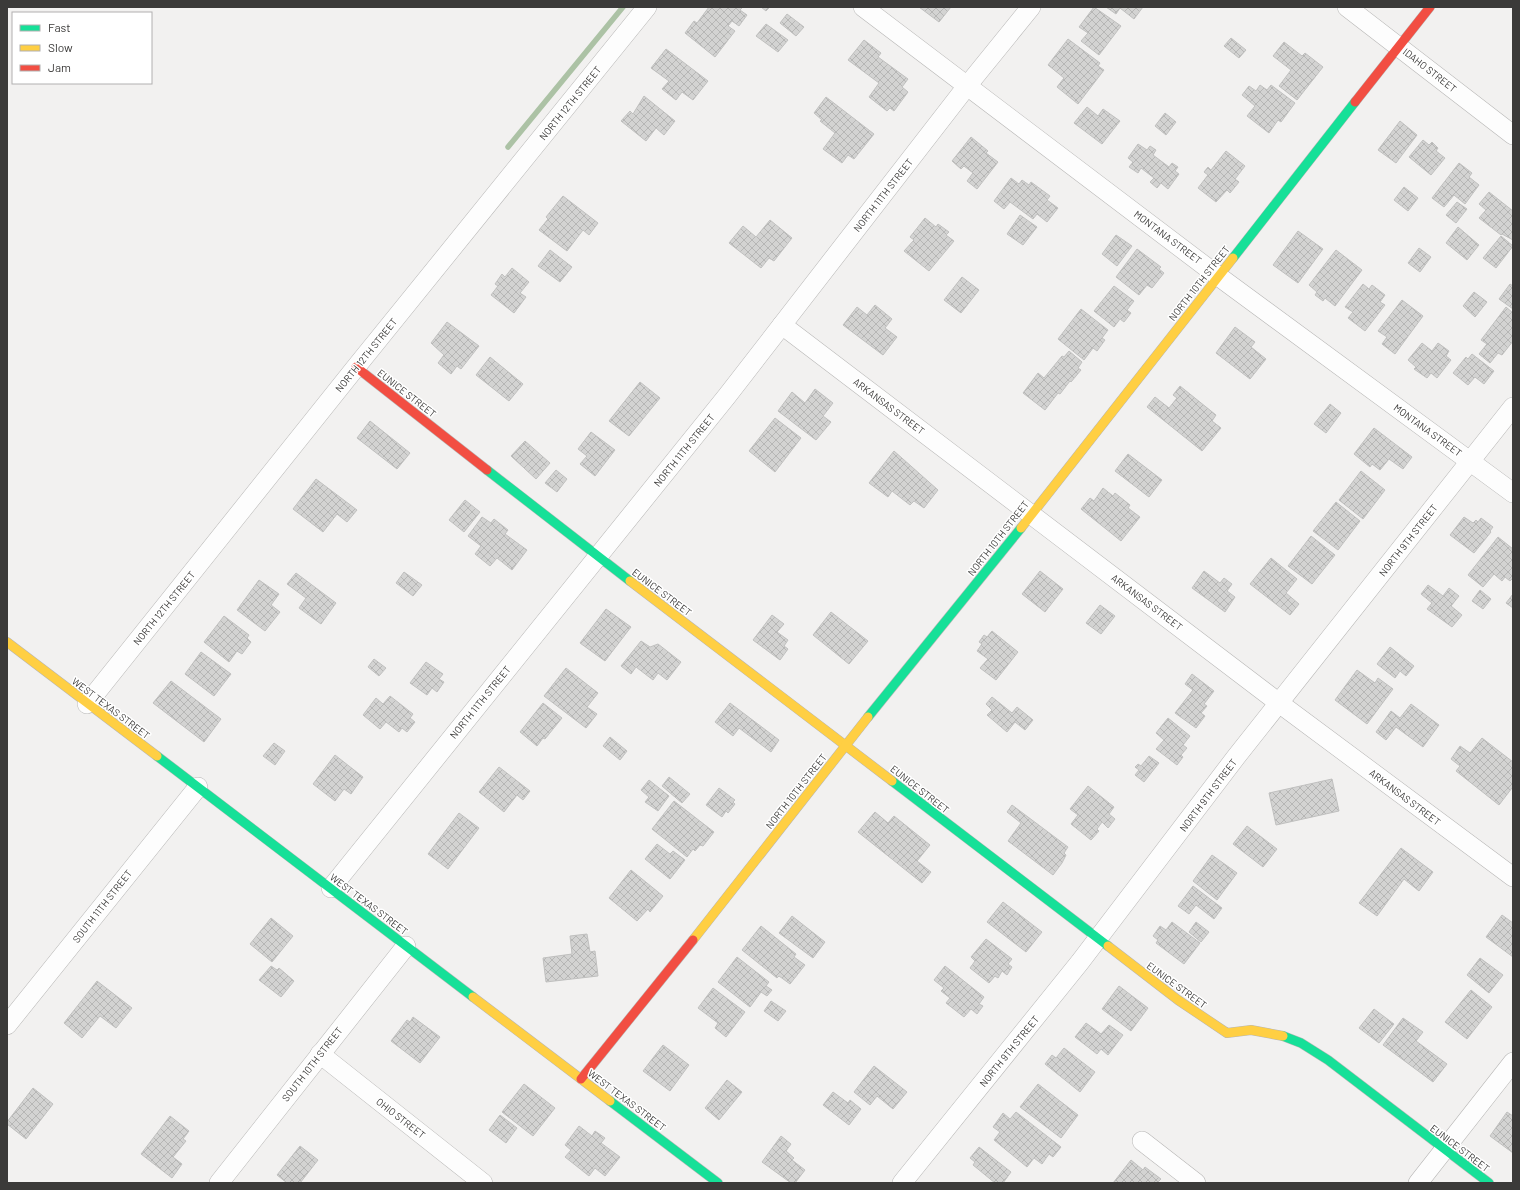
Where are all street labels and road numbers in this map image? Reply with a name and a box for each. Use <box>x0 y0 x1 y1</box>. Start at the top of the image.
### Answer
street label: IDAHO STREET <box>1401 45 1459 95</box>
street label: NORTH 12TH STREET <box>537 63 604 142</box>
street label: NORTH 11TH STREET <box>851 156 916 234</box>
street label: MONTANA STREET <box>1132 208 1204 266</box>
street label: NORTH 10TH STREET <box>1166 243 1232 323</box>
street label: NORTH 12TH STREET <box>333 315 400 394</box>
street label: EUNICE STREET <box>375 366 439 420</box>
street label: ARKANSAS STREET <box>851 375 927 437</box>
street label: MONTANA STREET <box>1392 401 1465 459</box>
street label: NORTH 11TH STREET <box>651 411 717 489</box>
street label: NORTH 10TH STREET <box>965 498 1031 578</box>
street label: NORTH 9TH STREET <box>1376 501 1440 578</box>
street label: EUNICE STREET <box>630 566 694 618</box>
street label: NORTH 12TH STREET <box>131 568 198 647</box>
street label: ARKANSAS STREET <box>1109 571 1185 633</box>
street label: NORTH 11TH STREET <box>447 663 513 741</box>
street label: WEST TEXAS STREET <box>70 675 153 741</box>
street label: NORTH 10TH STREET <box>763 751 829 831</box>
street label: NORTH 9TH STREET <box>1177 756 1239 834</box>
street label: EUNICE STREET <box>888 762 952 816</box>
street label: ARKANSAS STREET <box>1367 766 1443 828</box>
street label: SOUTH 11TH STREET <box>70 867 134 945</box>
street label: WEST TEXAS STREET <box>328 871 411 937</box>
street label: EUNICE STREET <box>1145 959 1210 1011</box>
street label: NORTH 9TH STREET <box>977 1013 1042 1089</box>
street label: SOUTH 10TH STREET <box>279 1024 345 1104</box>
street label: WEST TEXAS STREET <box>586 1067 669 1133</box>
street label: OHIO STREET <box>374 1095 428 1141</box>
street label: EUNICE STREET <box>1428 1122 1492 1174</box>

